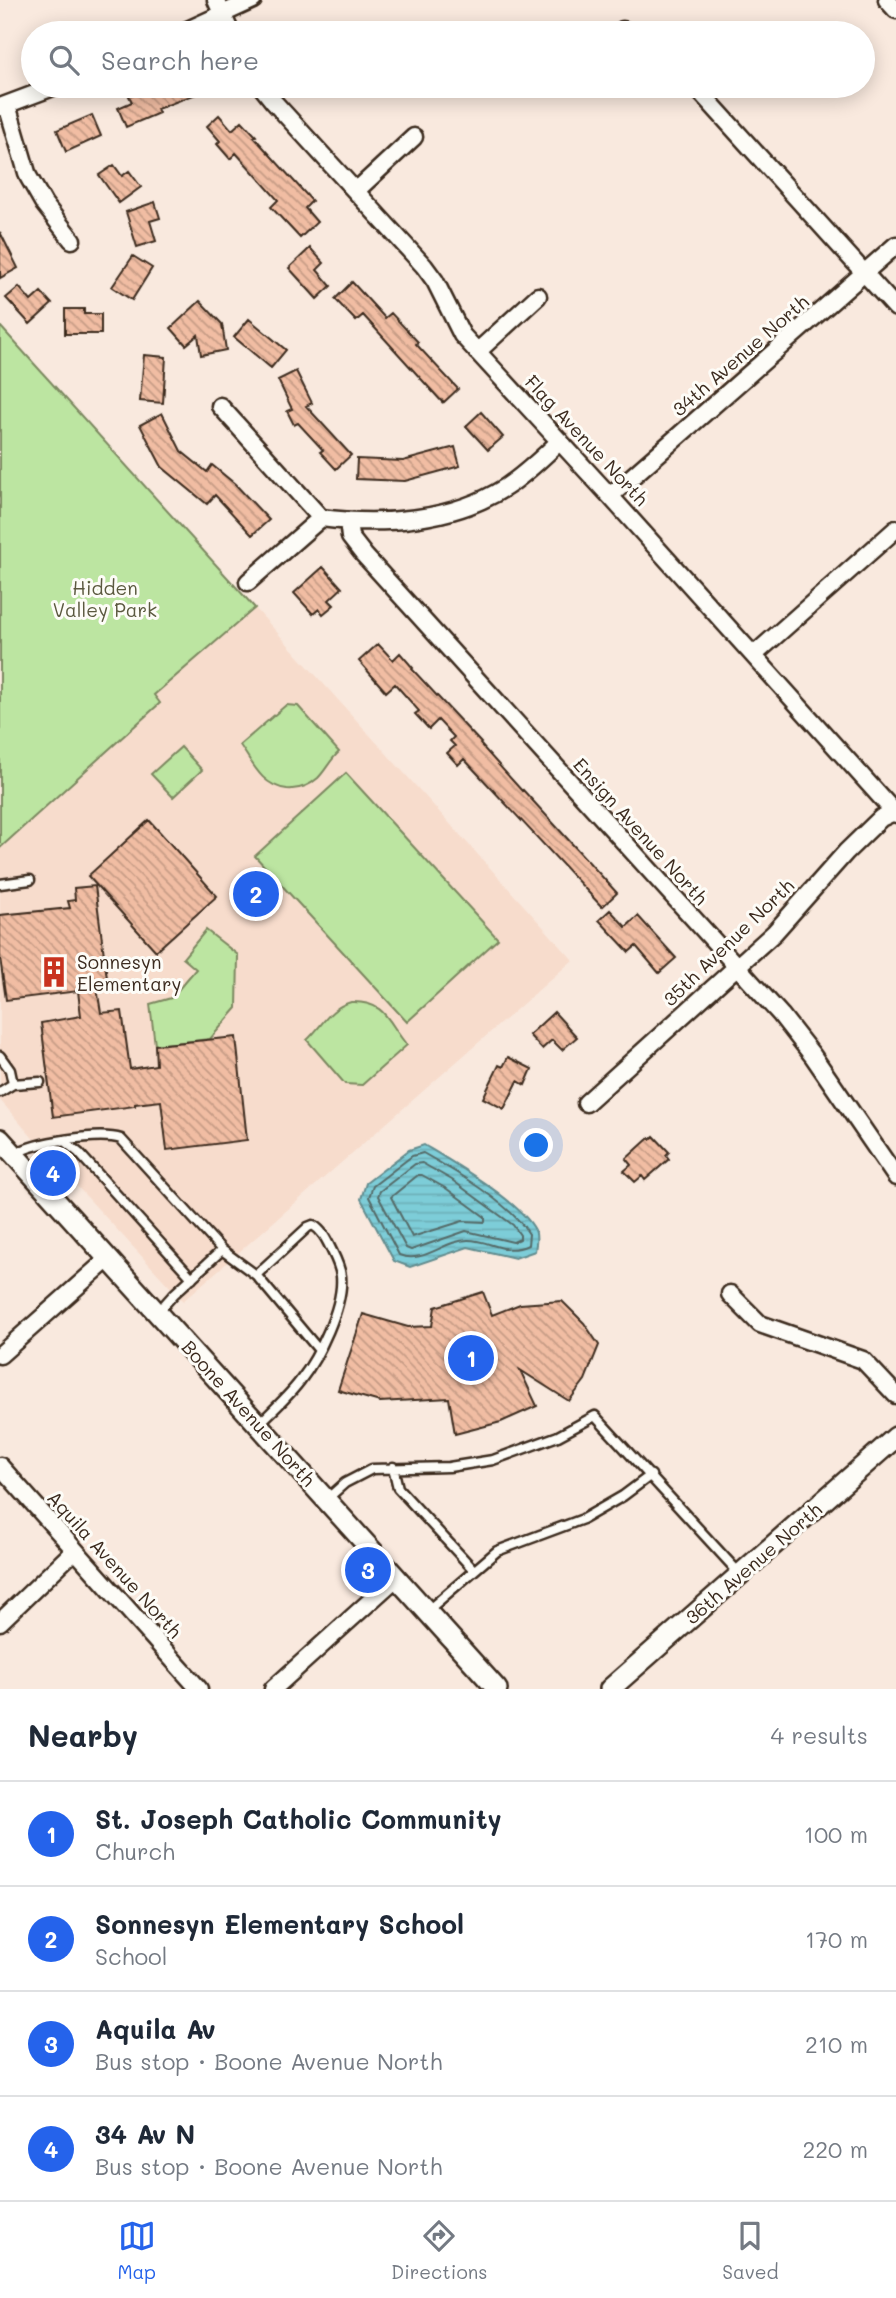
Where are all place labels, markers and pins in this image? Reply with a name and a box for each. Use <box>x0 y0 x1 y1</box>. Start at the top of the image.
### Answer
pin: 2 <box>233 868 279 920</box>
place label: Sonnesyn Elementary <box>77 949 182 996</box>
building icon: Sonnesyn Elementary <box>37 955 71 989</box>
pin: 4 <box>30 1147 76 1199</box>
pin: 1 <box>448 1332 494 1384</box>
pin: 3 <box>345 1544 391 1596</box>

